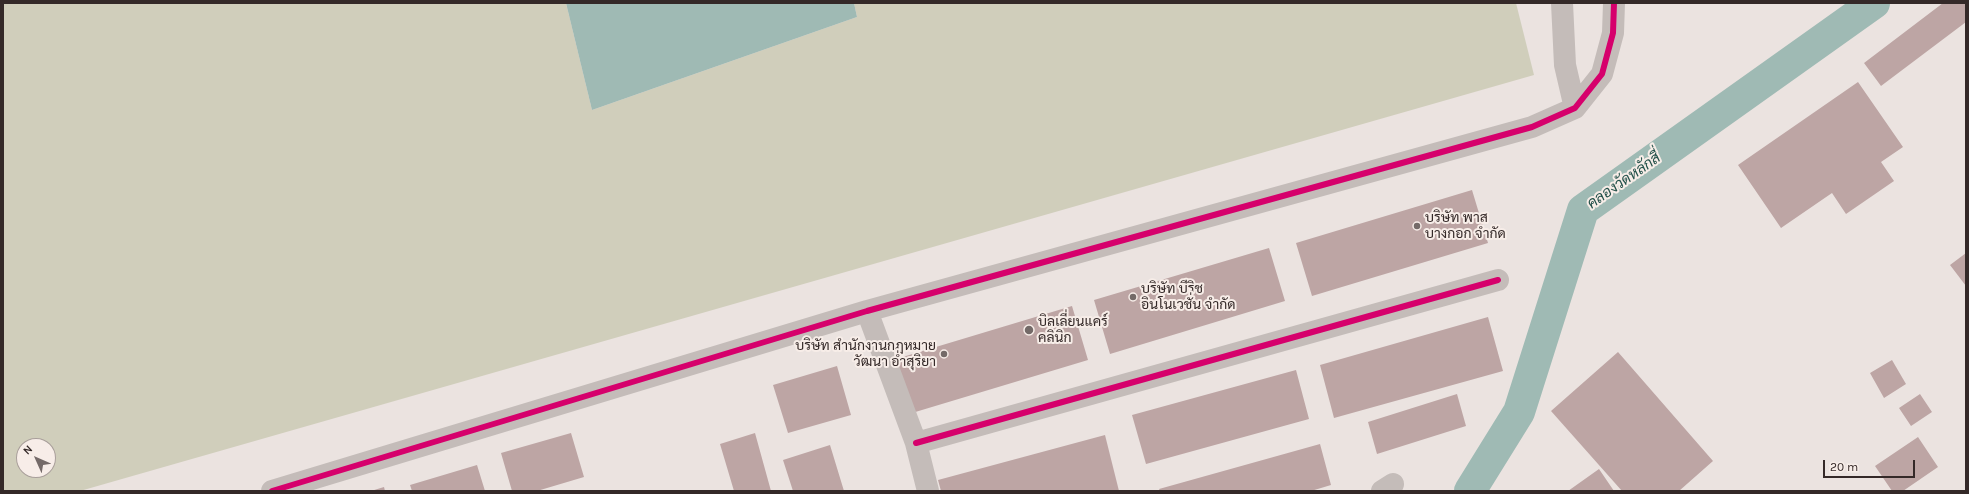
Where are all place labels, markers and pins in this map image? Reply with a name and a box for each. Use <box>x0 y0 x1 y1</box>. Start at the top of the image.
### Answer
place label: บริษัท พาส บางกอก จำกัด <box>1425 210 1506 242</box>
marker: บริษัท พาส บางกอก จำกัด <box>1412 221 1422 231</box>
place label: บริษัท บีริช อินโนเวชั่น จำกัด <box>1141 281 1236 314</box>
marker: บริษัท บีริช อินโนเวชั่น จำกัด <box>1128 292 1138 302</box>
place label: บิลเลี่ยนแคร์ คลินิก <box>1038 314 1108 346</box>
marker: บิลเลี่ยนแคร์ คลินิก <box>1023 324 1035 336</box>
place label: บริษัท สำนักงานกฎหมาย วัฒนา อ่ำสุริยา <box>795 338 936 370</box>
marker: บริษัท สำนักงานกฎหมาย วัฒนา อ่ำสุริยา <box>939 349 949 359</box>

